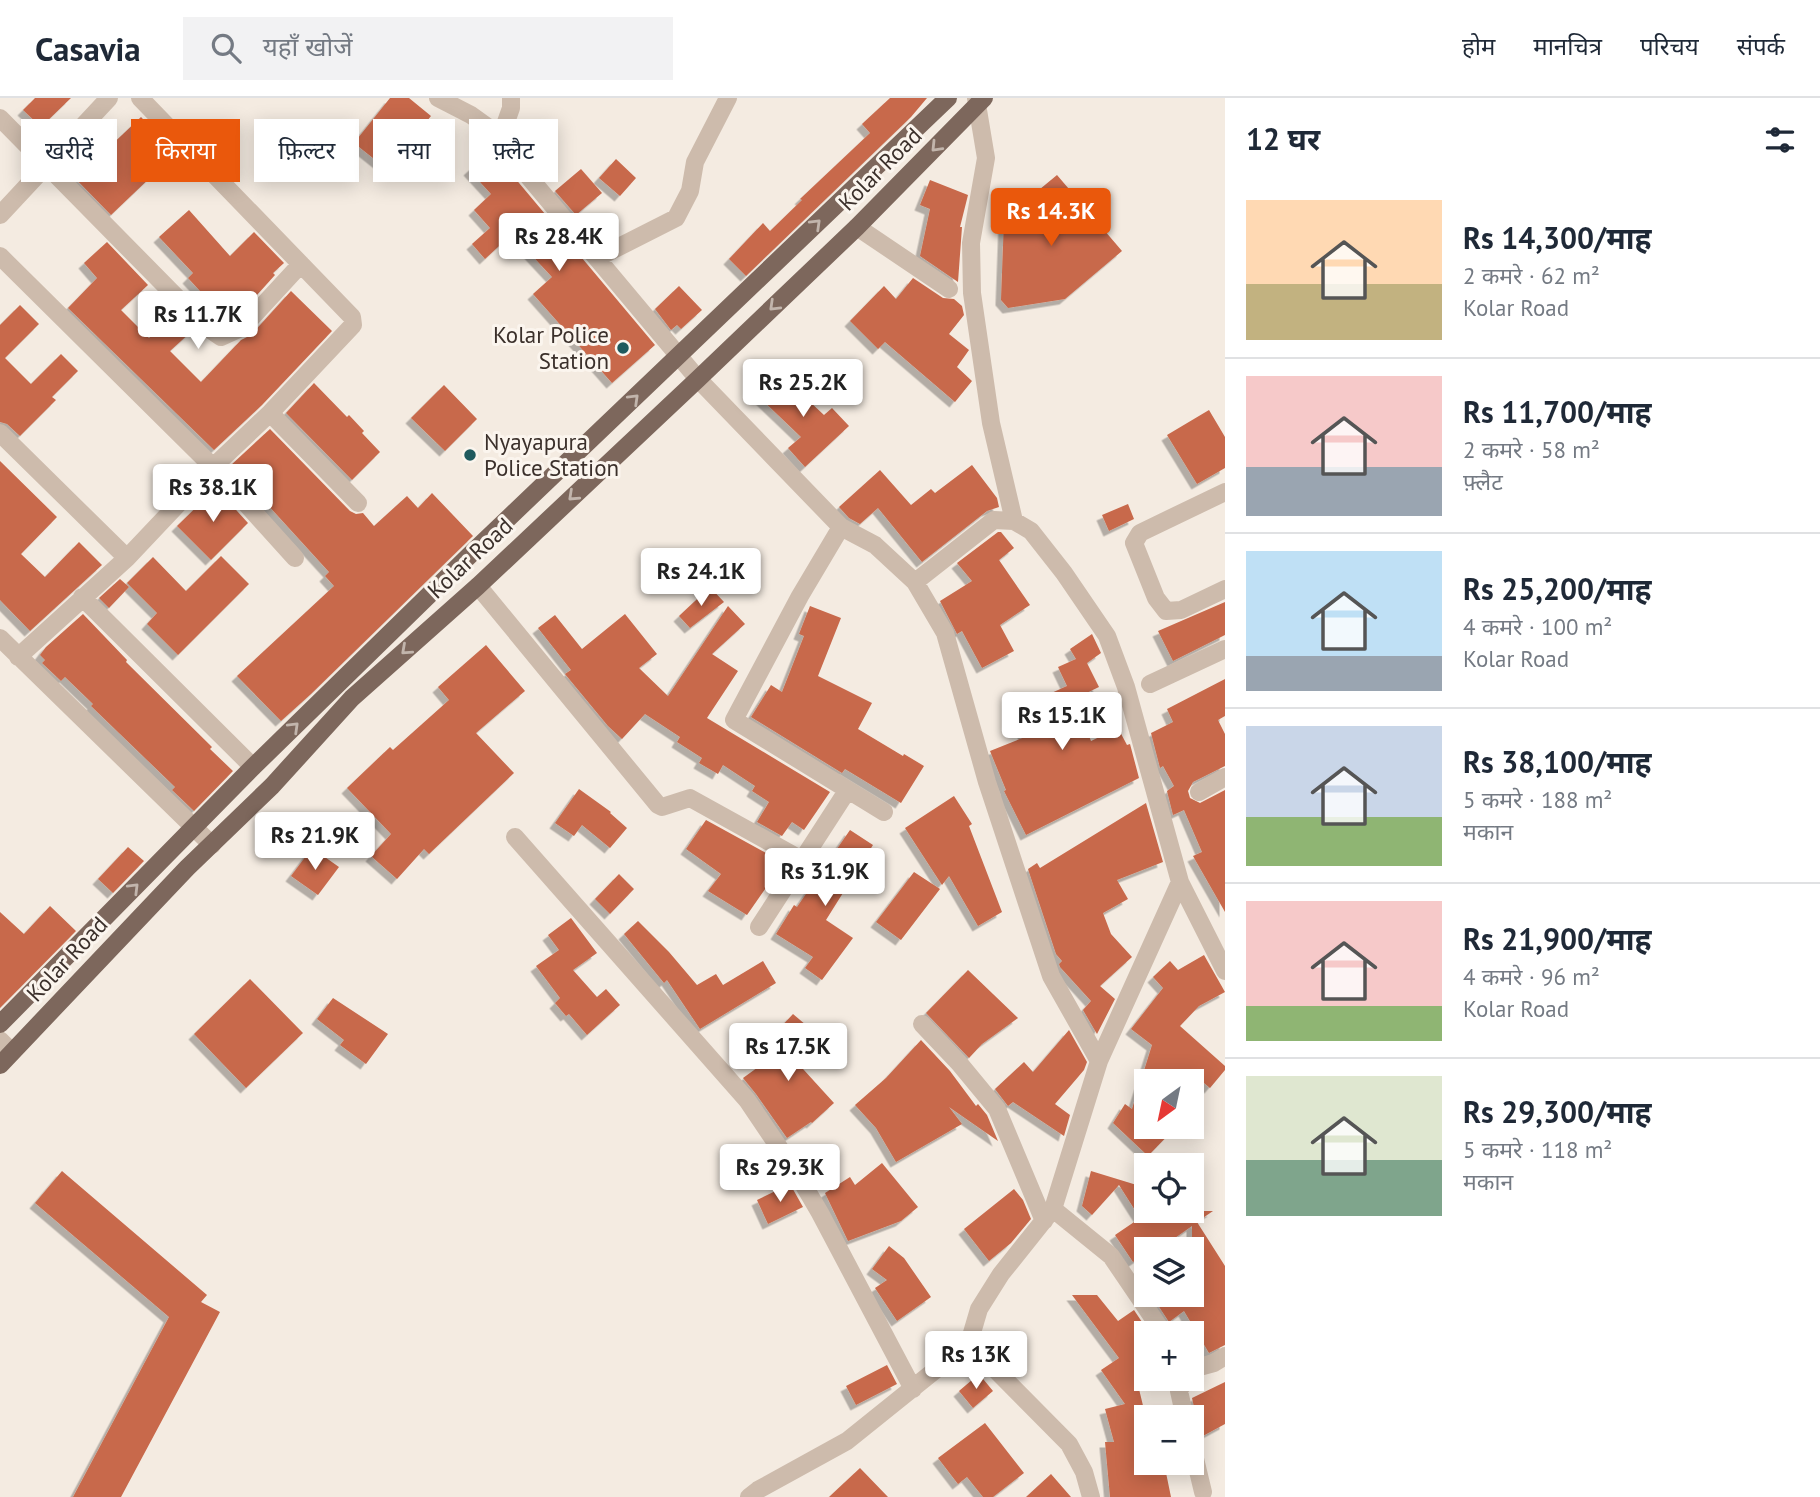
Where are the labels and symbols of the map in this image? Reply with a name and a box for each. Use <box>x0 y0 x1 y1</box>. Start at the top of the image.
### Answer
street label: Kolar Road <box>832 121 927 216</box>
one-way arrow <box>932 138 945 151</box>
pin: Rs 14.3K <box>979 188 1123 248</box>
pin: Rs 28.4K <box>487 214 631 273</box>
one-way arrow <box>808 220 821 233</box>
pin: Rs 11.7K <box>126 292 270 351</box>
one-way arrow <box>770 298 783 311</box>
place label: Kolar Police Station <box>493 320 609 375</box>
marker: Kolar Police Station <box>615 340 631 356</box>
pin: Rs 25.2K <box>731 360 875 419</box>
one-way arrow <box>626 394 639 407</box>
place label: Nyayapura Police Station <box>484 427 619 482</box>
marker: Nyayapura Police Station <box>462 447 478 463</box>
pin: Rs 38.1K <box>141 464 285 524</box>
one-way arrow <box>568 488 581 501</box>
street label: Kolar Road <box>421 511 518 604</box>
pin: Rs 24.1K <box>629 548 773 608</box>
one-way arrow <box>401 642 414 654</box>
pin: Rs 15.1K <box>990 692 1134 752</box>
one-way arrow <box>286 722 299 735</box>
pin: Rs 21.9K <box>243 812 387 872</box>
pin: Rs 31.9K <box>753 848 897 908</box>
one-way arrow <box>126 884 139 897</box>
street label: Kolar Road <box>20 910 113 1007</box>
pin: Rs 17.5K <box>716 1024 860 1083</box>
north arrow <box>1134 1069 1204 1139</box>
pin: Rs 29.3K <box>708 1144 852 1204</box>
pin: Rs 13K <box>919 1332 1033 1391</box>

